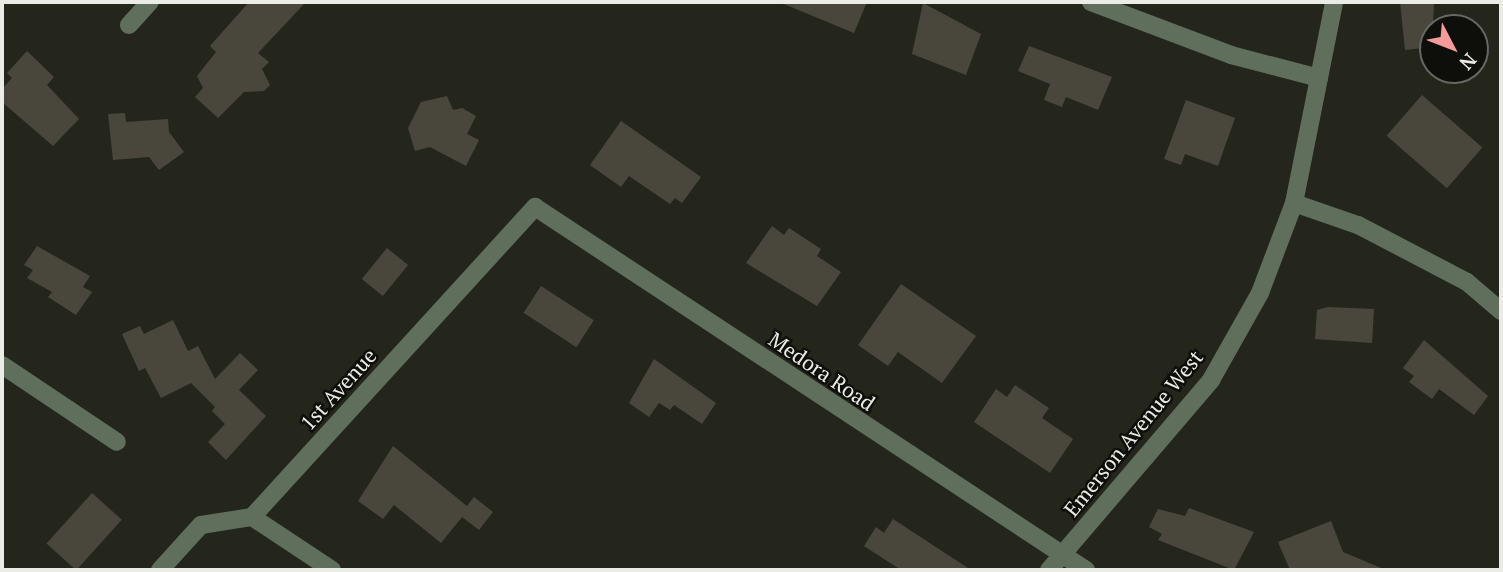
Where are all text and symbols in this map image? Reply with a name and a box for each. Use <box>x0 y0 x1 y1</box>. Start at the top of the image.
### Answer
north arrow <box>1419 14 1489 84</box>
text: N <box>1454 48 1483 76</box>
street label: Medora Road <box>764 326 880 416</box>
street label: 1st Avenue <box>295 343 381 435</box>
street label: Emerson Avenue West <box>1058 345 1208 521</box>

